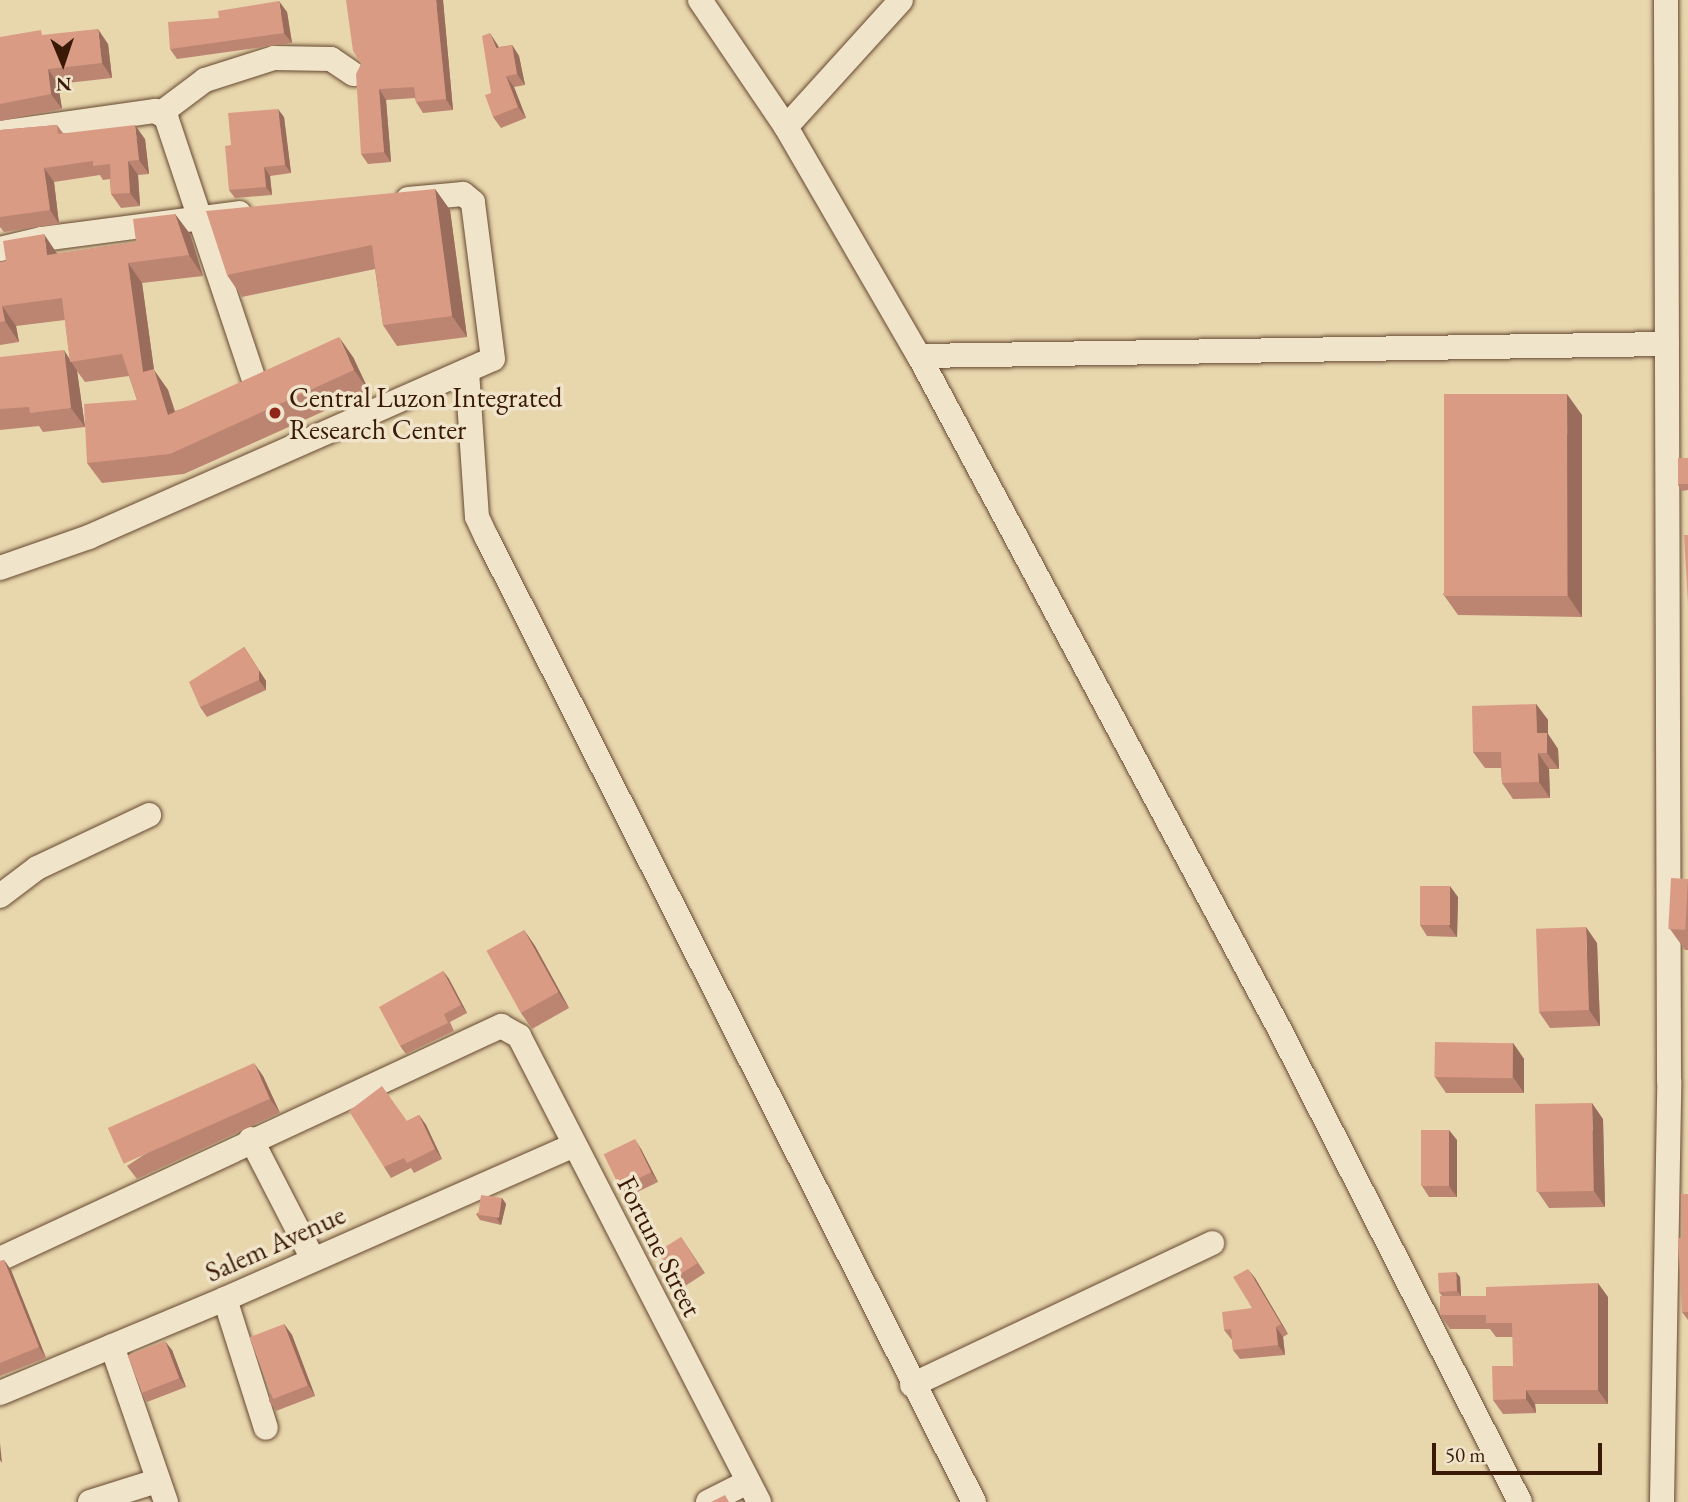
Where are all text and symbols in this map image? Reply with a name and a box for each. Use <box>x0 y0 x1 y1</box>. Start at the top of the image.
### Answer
north arrow <box>28 28 98 98</box>
text: N <box>56 72 72 97</box>
place label: Central Luzon Integrated Research Center <box>289 380 562 446</box>
marker: Central Luzon Integrated Research Center <box>267 405 283 421</box>
street label: Fortune Street <box>610 1170 710 1322</box>
street label: Salem Avenue <box>200 1197 350 1289</box>
scale bar <box>1436 1428 1606 1472</box>
text: 50 m <box>1445 1441 1486 1468</box>

